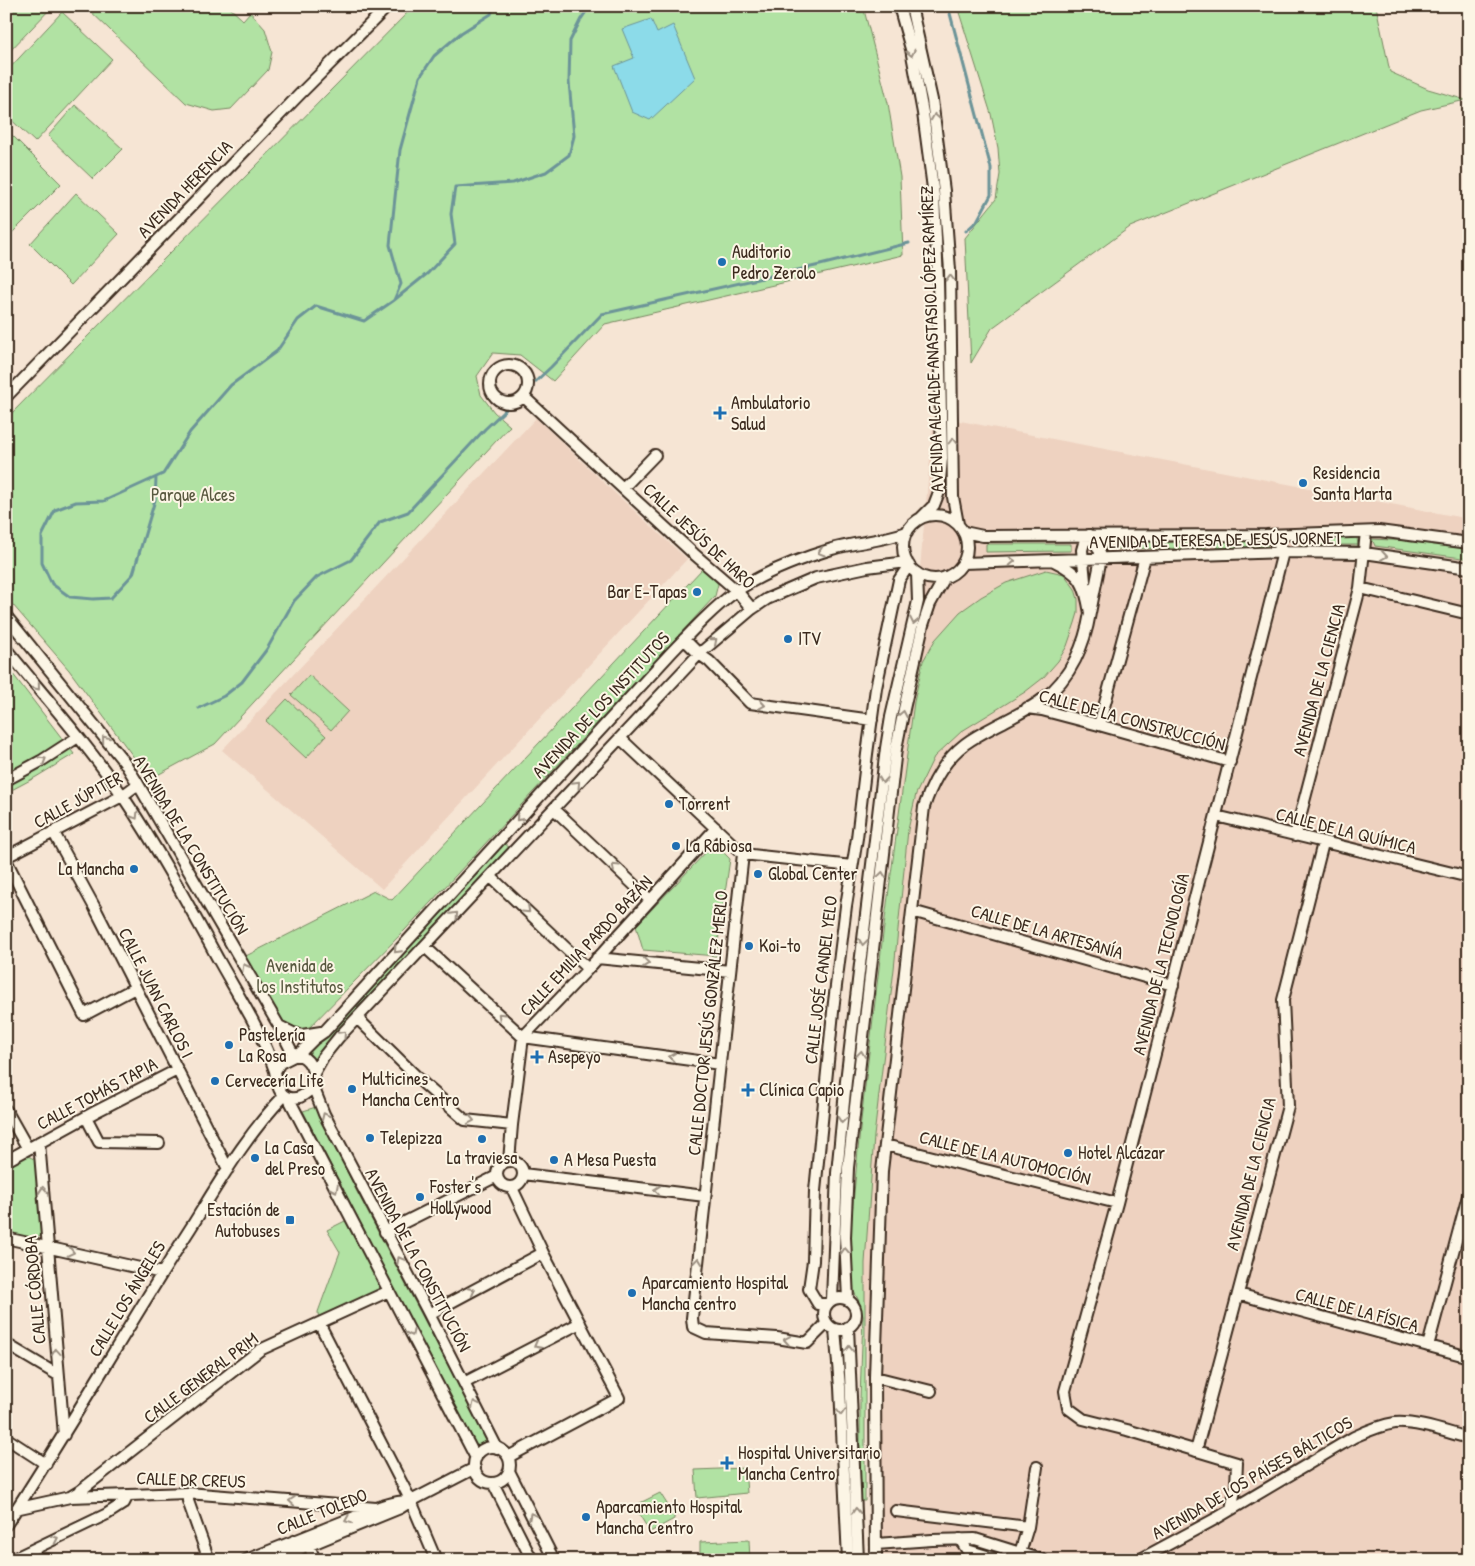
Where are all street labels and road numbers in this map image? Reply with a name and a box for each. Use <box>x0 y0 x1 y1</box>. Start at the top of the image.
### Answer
street label: AVENIDA HERENCIA <box>131 134 238 243</box>
street label: AVENIDA ALCALDE ANASTASIO LÓPEZ RAMÍREZ <box>914 185 949 493</box>
street label: CALLE JESÚS DE HARO <box>638 477 761 594</box>
street label: AVENIDA DE TERESA DE JESÚS JORNET <box>1089 525 1343 554</box>
street label: AVENIDA DE LA CIENCIA <box>1286 601 1351 759</box>
street label: AVENIDA DE LOS INSTITUTOS <box>526 626 675 783</box>
street label: CALLE DE LA CONSTRUCCIÓN <box>1036 683 1228 756</box>
street label: AVENIDA DE LA CONSTITUCIÓN <box>128 751 255 939</box>
street label: CALLE JÚPITER <box>29 765 127 834</box>
street label: CALLE DE LA QUÍMICA <box>1273 801 1419 860</box>
street label: CALLE EMILIA PARDO BAZÁN <box>514 870 658 1022</box>
street label: AVENIDA DE LA TECNOLOGÍA <box>1126 870 1195 1057</box>
street label: CALLE DOCTOR JESÚS GONZÁLEZ MERLO <box>681 889 734 1157</box>
street label: CALLE JOSÉ CANDEL YELO <box>798 894 843 1066</box>
street label: CALLE DE LA ARTESANÍA <box>968 898 1126 965</box>
street label: CALLE JUAN CARLOS I <box>113 923 200 1062</box>
street label: CALLE TOMÁS TAPIA <box>32 1051 162 1136</box>
street label: AVENIDA DE LA CIENCIA <box>1219 1095 1282 1253</box>
street label: CALLE DE LA AUTOMOCIÓN <box>917 1124 1093 1191</box>
street label: AVENIDA DE LA CONSTITUCIÓN <box>359 1163 478 1356</box>
street label: CALLE CÓRDOBA <box>17 1235 52 1345</box>
street label: CALLE LOS ÁNGELES <box>82 1236 171 1361</box>
street label: CALLE DE LA FÍSICA <box>1293 1281 1422 1338</box>
street label: CALLE GENERAL PRIM <box>138 1326 263 1429</box>
street label: AVENIDA DE LOS PAÍSES BÁLTICOS <box>1147 1410 1357 1545</box>
street label: CALLE DR CREUS <box>136 1465 246 1494</box>
street label: CALLE TOLEDO <box>273 1482 371 1541</box>

